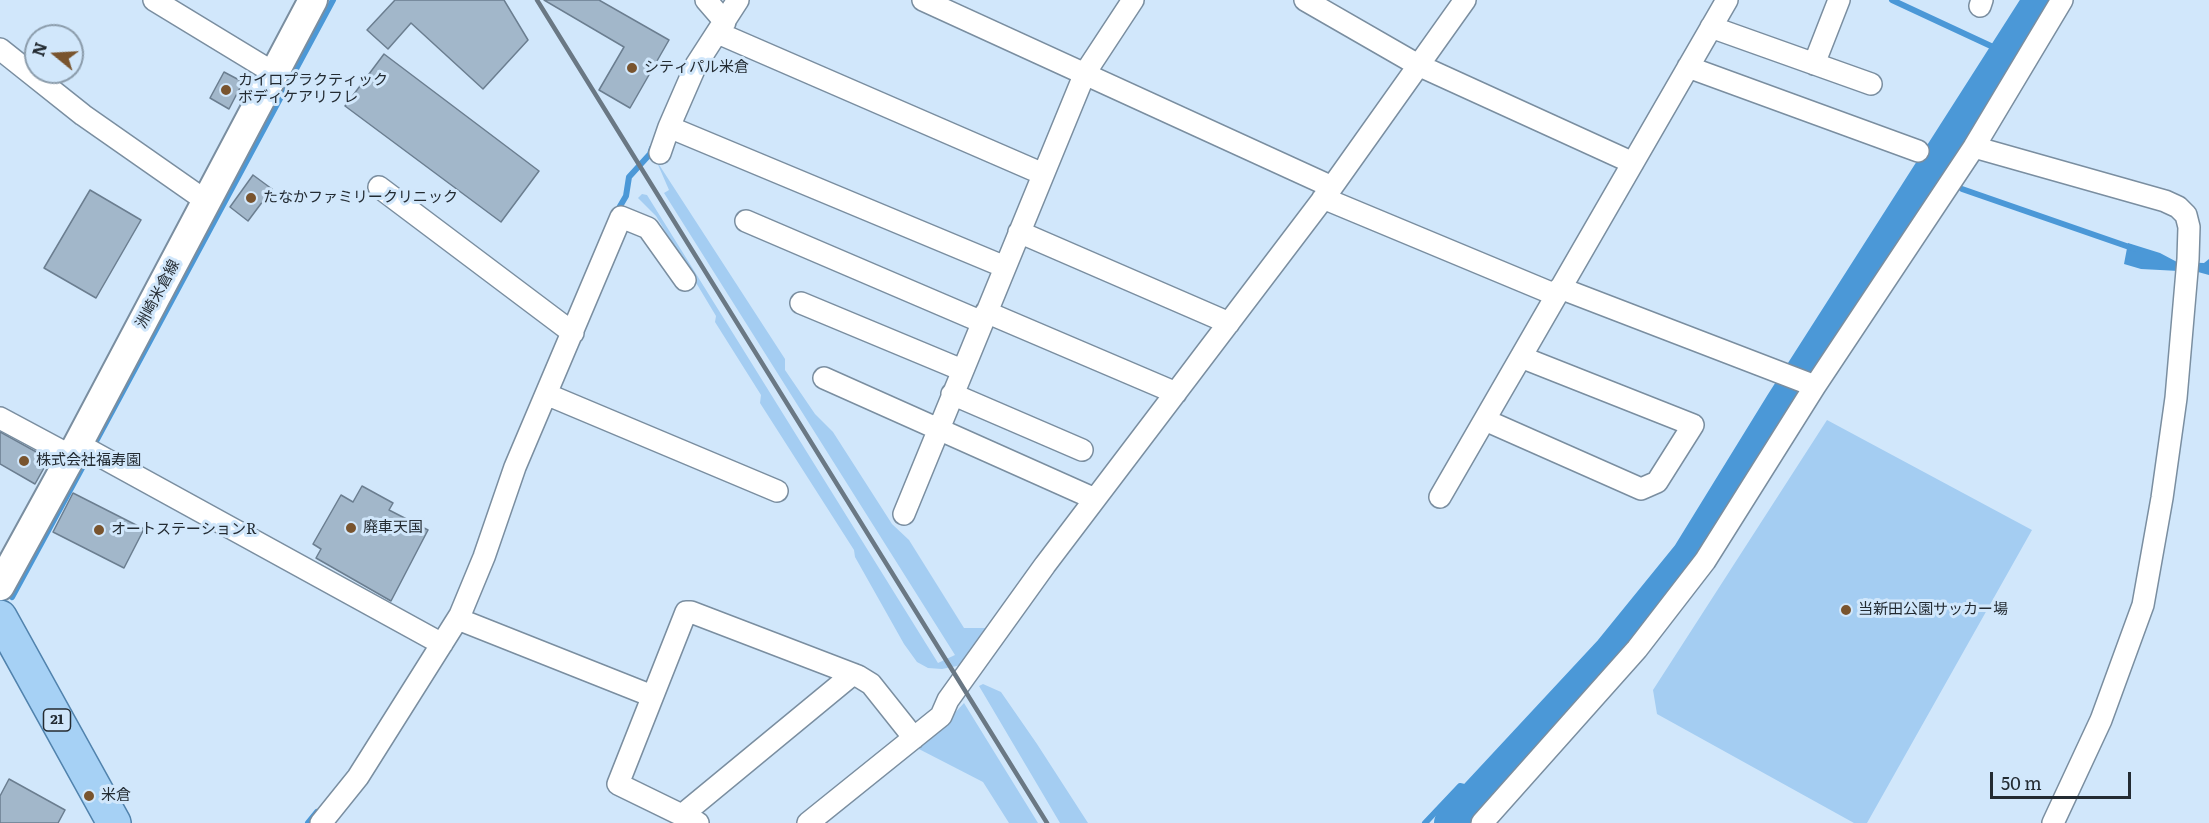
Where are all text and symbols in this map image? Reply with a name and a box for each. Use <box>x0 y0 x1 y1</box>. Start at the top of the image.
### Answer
north arrow <box>24 24 84 84</box>
text: N <box>25 39 52 59</box>
place label: シティパル米倉 <box>644 59 749 77</box>
marker: シティパル米倉 <box>625 61 639 75</box>
place label: カイロプラクティック ボディケアリフレ <box>238 72 388 107</box>
marker: カイロプラクティック ボディケアリフレ <box>219 83 233 97</box>
place label: たなかファミリークリニック <box>263 189 458 207</box>
marker: たなかファミリークリニック <box>244 191 258 205</box>
street label: 洲崎米倉線 <box>132 257 184 331</box>
place label: 株式会社福寿園 <box>36 452 141 470</box>
marker: 株式会社福寿園 <box>17 454 31 468</box>
place label: 廃車天国 <box>363 519 423 537</box>
place label: オートステーションR <box>111 521 257 539</box>
marker: 廃車天国 <box>344 521 358 535</box>
marker: オートステーションR <box>92 523 106 537</box>
place label: 当新田公園サッカー場 <box>1858 601 2008 619</box>
marker: 当新田公園サッカー場 <box>1839 603 1853 617</box>
road number: 21 <box>44 709 70 731</box>
scale bar <box>1993 760 2134 798</box>
text: 50 m <box>2001 769 2042 796</box>
place label: 米倉 <box>101 787 131 805</box>
marker: 米倉 <box>82 789 96 803</box>

